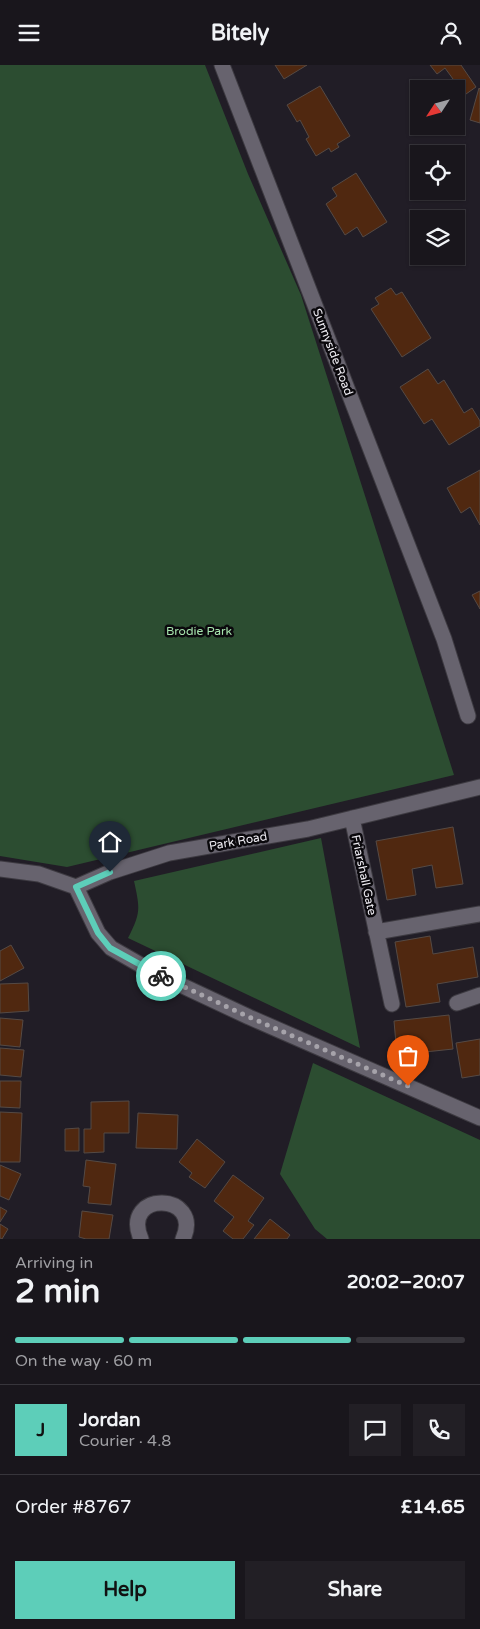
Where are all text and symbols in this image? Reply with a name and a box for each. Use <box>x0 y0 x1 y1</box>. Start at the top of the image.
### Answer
icon: menu <box>15 19 43 47</box>
icon: person <box>437 19 465 47</box>
text: Bitely <box>211 20 269 46</box>
north arrow <box>410 80 465 135</box>
map controls <box>410 80 465 265</box>
button: locate <box>410 145 465 200</box>
button: layers <box>410 210 465 265</box>
street label: Sunnyside Road <box>310 307 356 397</box>
park label: Brodie Park <box>166 624 232 638</box>
pin <box>89 821 131 872</box>
icon: home <box>96 828 124 856</box>
street label: Park Road <box>208 829 268 853</box>
street label: Friarshall Gate <box>349 834 379 917</box>
courier <box>136 951 186 1001</box>
icon: bike <box>147 962 175 990</box>
pin <box>387 1035 429 1086</box>
icon: bag <box>394 1042 422 1070</box>
text: Arriving in <box>15 1253 93 1273</box>
text: 20:02–20:07 <box>347 1271 465 1293</box>
text: 2 min <box>15 1273 100 1311</box>
text: On the way · 60 m <box>15 1351 152 1371</box>
button: chat <box>349 1404 401 1456</box>
button: phone <box>413 1404 465 1456</box>
text: Jordan <box>79 1409 141 1431</box>
text: J <box>37 1419 45 1441</box>
text: Courier · 4.8 <box>79 1431 171 1451</box>
text: Order #8767 <box>15 1496 132 1518</box>
text: £14.65 <box>401 1496 465 1518</box>
button: Help <box>15 1561 235 1619</box>
button: Share <box>245 1561 465 1619</box>

